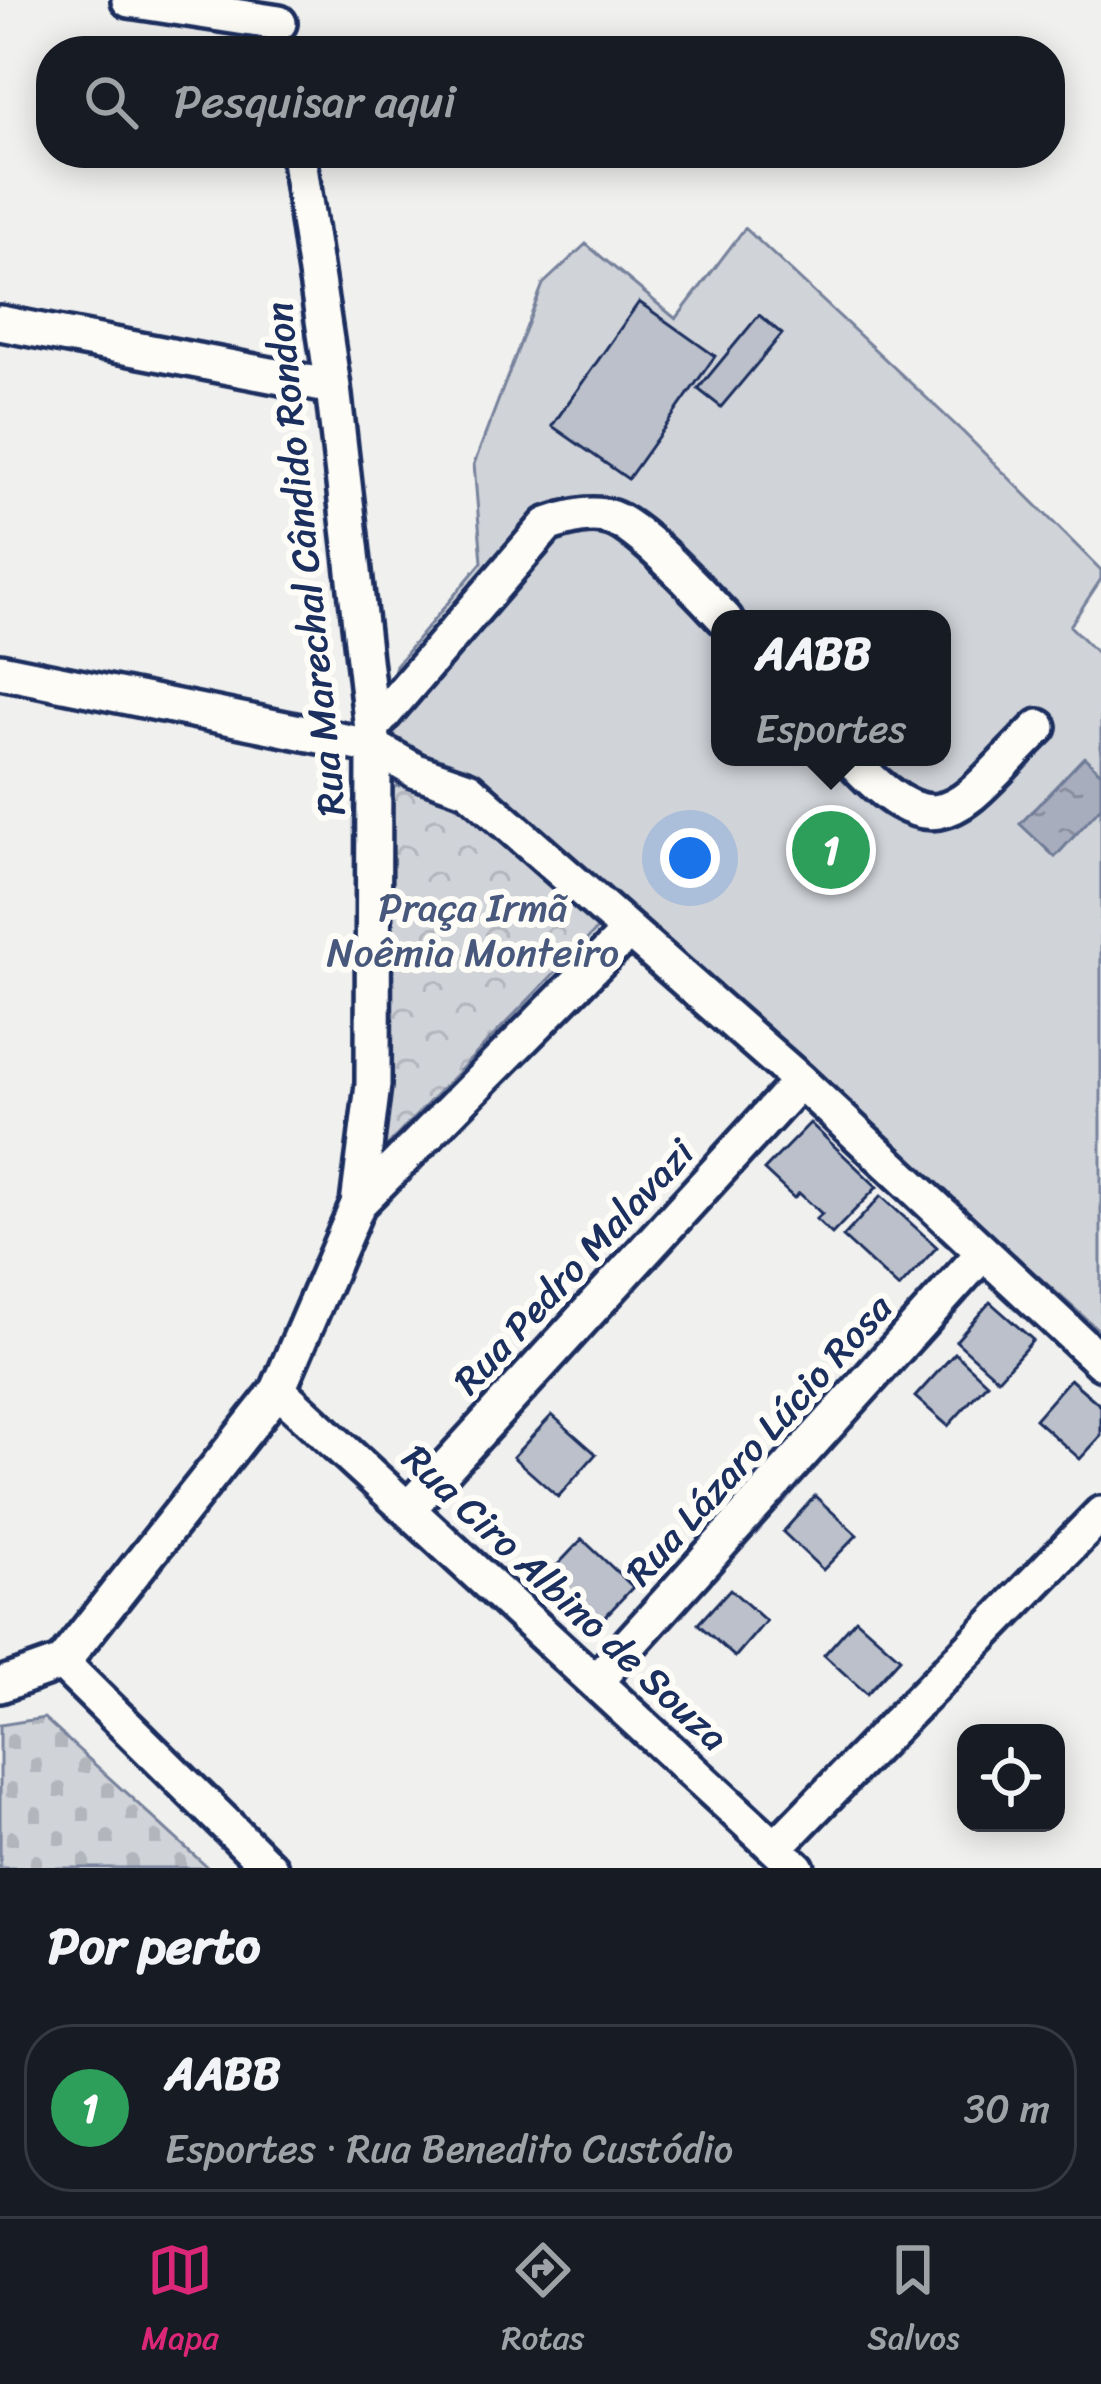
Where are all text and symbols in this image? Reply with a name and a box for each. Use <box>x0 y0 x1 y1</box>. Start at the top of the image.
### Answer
search box <box>36 36 1065 168</box>
text: Pesquisar aqui <box>174 62 456 142</box>
icon: search <box>78 69 144 135</box>
street label: Rua Marechal Cândido Rondon <box>243 299 366 819</box>
popup <box>711 610 951 766</box>
text: AABB <box>755 614 872 694</box>
text: Esportes <box>755 694 907 763</box>
pin: 1 <box>792 805 870 895</box>
your location <box>660 828 720 888</box>
park label: Praça Irmã Noêmia Monteiro <box>327 873 619 987</box>
street label: Rua Pedro Malavazi <box>435 1121 712 1411</box>
street label: Rua Lázaro Lúcio Rosa <box>607 1276 910 1602</box>
street label: Rua Ciro Albino de Souza <box>386 1426 746 1769</box>
map controls <box>957 1724 1065 1832</box>
button: locate <box>957 1724 1065 1832</box>
text: Por perto <box>48 1901 261 1991</box>
text: AABB <box>165 2034 281 2114</box>
text: 1 <box>82 2074 98 2143</box>
text: 30 m <box>964 2074 1050 2143</box>
text: Esportes · Rua Benedito Custódio <box>165 2114 733 2183</box>
tab: Mapa <box>141 2237 219 2367</box>
tab: Rotas <box>502 2237 585 2367</box>
tab: Salvos <box>867 2237 960 2367</box>

